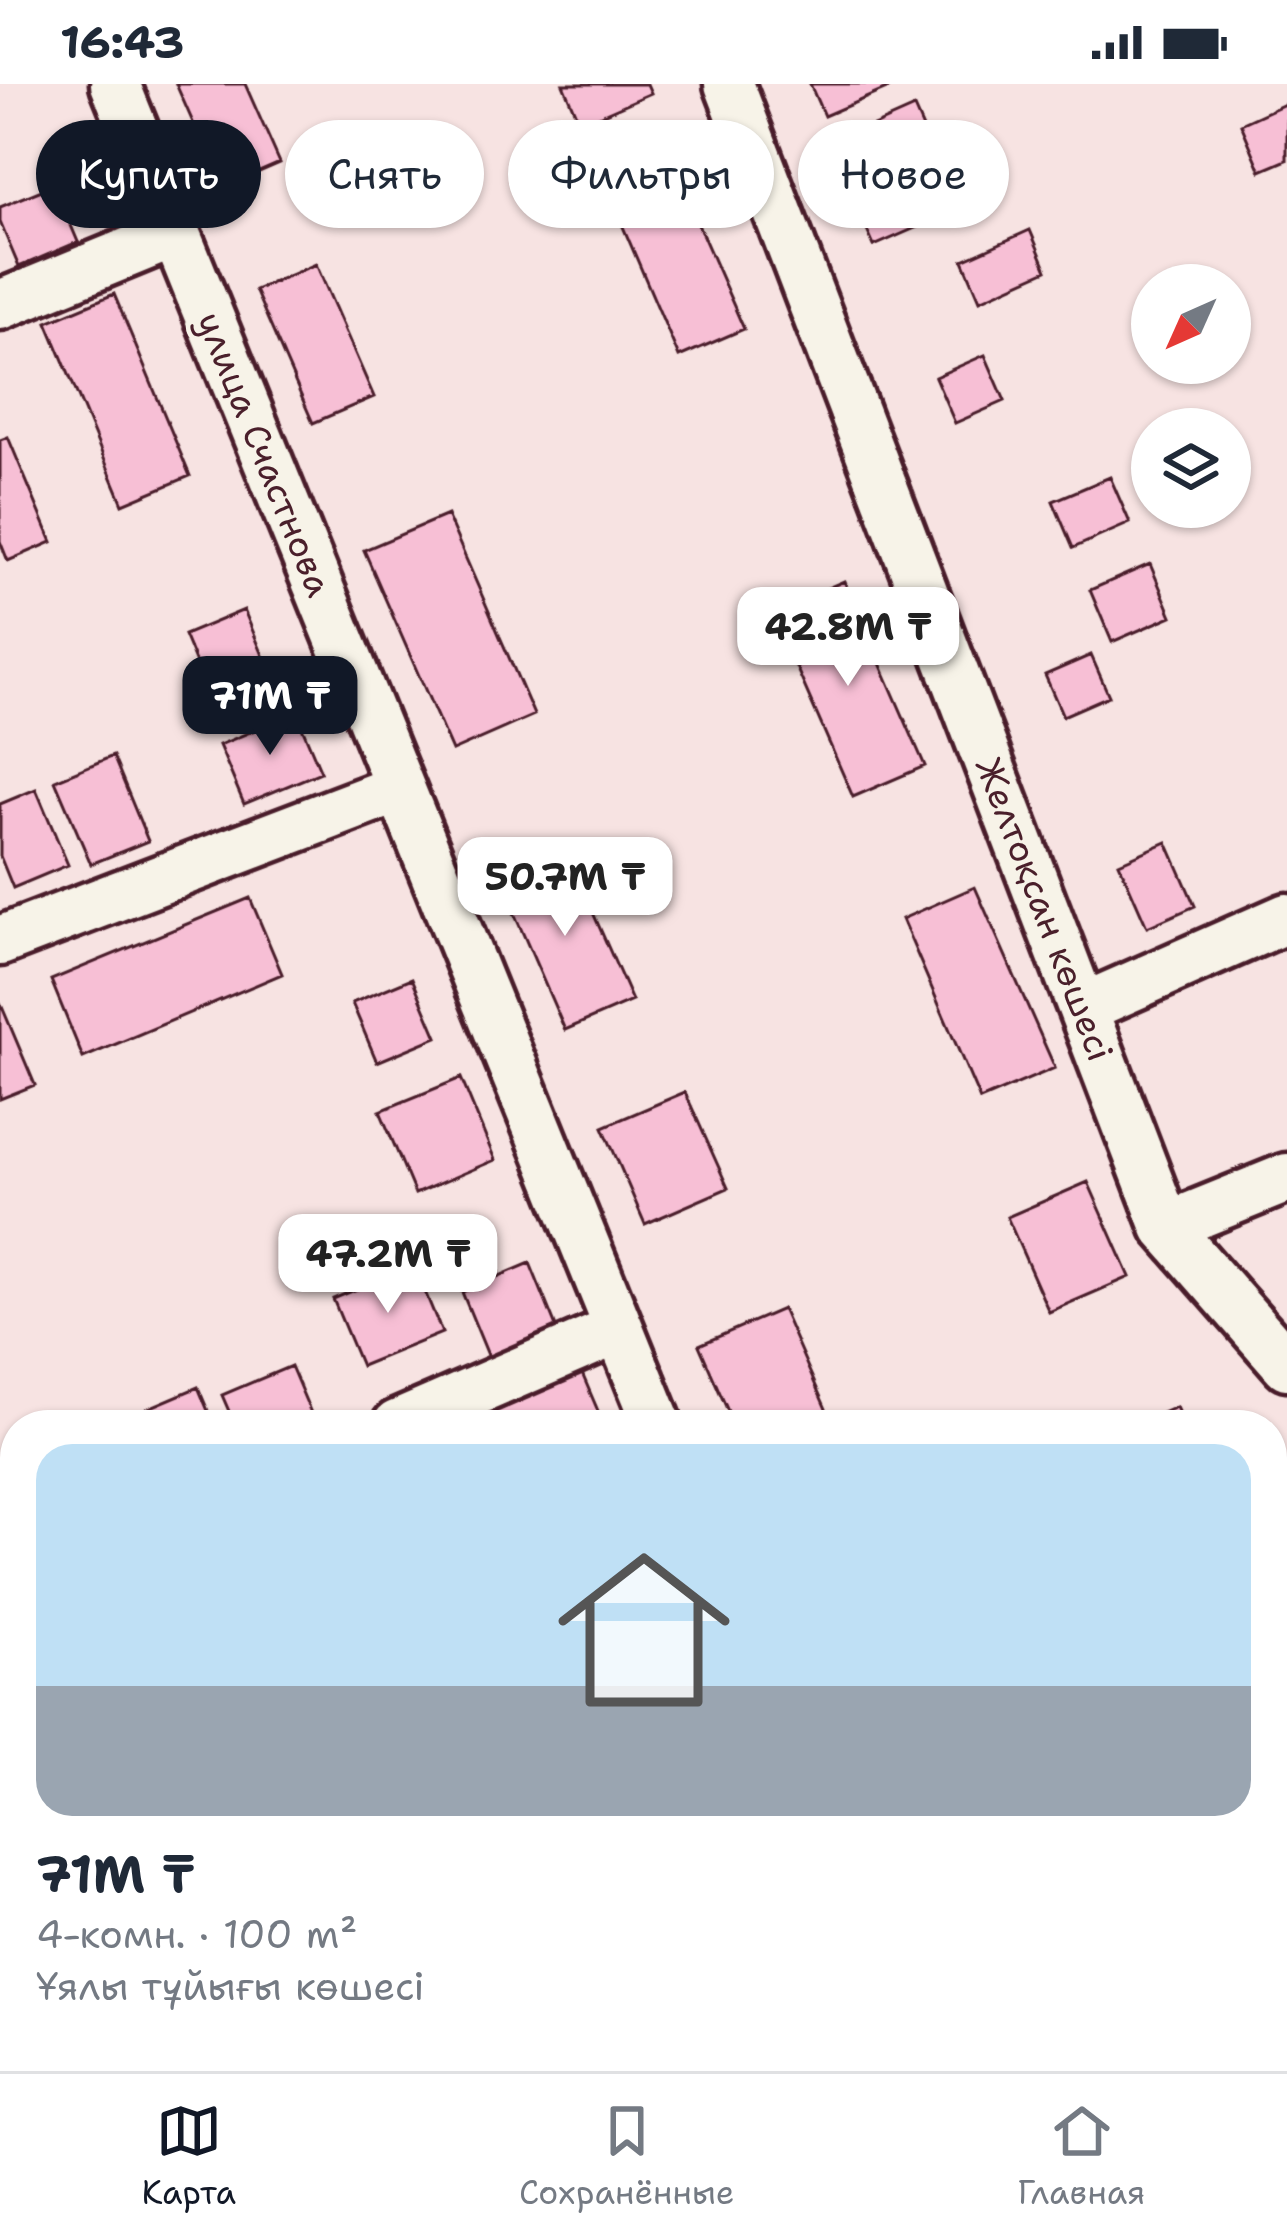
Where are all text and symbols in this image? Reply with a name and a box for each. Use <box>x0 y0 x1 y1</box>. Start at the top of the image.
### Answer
text: 16:43 <box>60 12 184 72</box>
chip: Купить <box>36 120 261 228</box>
chip: Снять <box>285 120 484 228</box>
chip: Фильтры <box>508 120 774 228</box>
chip: Новое <box>798 120 1009 228</box>
north arrow <box>1131 264 1251 384</box>
map controls <box>1131 264 1251 528</box>
street label: улица Счастнова <box>185 305 344 604</box>
button: layers <box>1131 408 1251 528</box>
pin: 42.8M ₸ <box>737 587 959 689</box>
text: 42.8M ₸ <box>764 600 932 652</box>
pin: 71M ₸ <box>186 656 354 758</box>
text: 71M ₸ <box>209 669 331 721</box>
street label: Желтоқсан көшесі <box>964 750 1125 1068</box>
pin: 50.7M ₸ <box>454 837 676 939</box>
text: 50.7M ₸ <box>485 850 645 902</box>
pin: 47.2M ₸ <box>277 1214 499 1316</box>
text: 47.2M ₸ <box>305 1227 471 1279</box>
icon: home <box>536 1522 752 1738</box>
text: 71M ₸ <box>36 1840 194 1908</box>
text: 4-комн. · 100 m² <box>36 1908 357 1960</box>
text: Ұялы тұйығы көшесі <box>36 1960 425 2012</box>
tab: Карта <box>142 2098 236 2215</box>
tab: Сохранённые <box>519 2098 735 2215</box>
tab: Главная <box>1018 2098 1146 2215</box>

